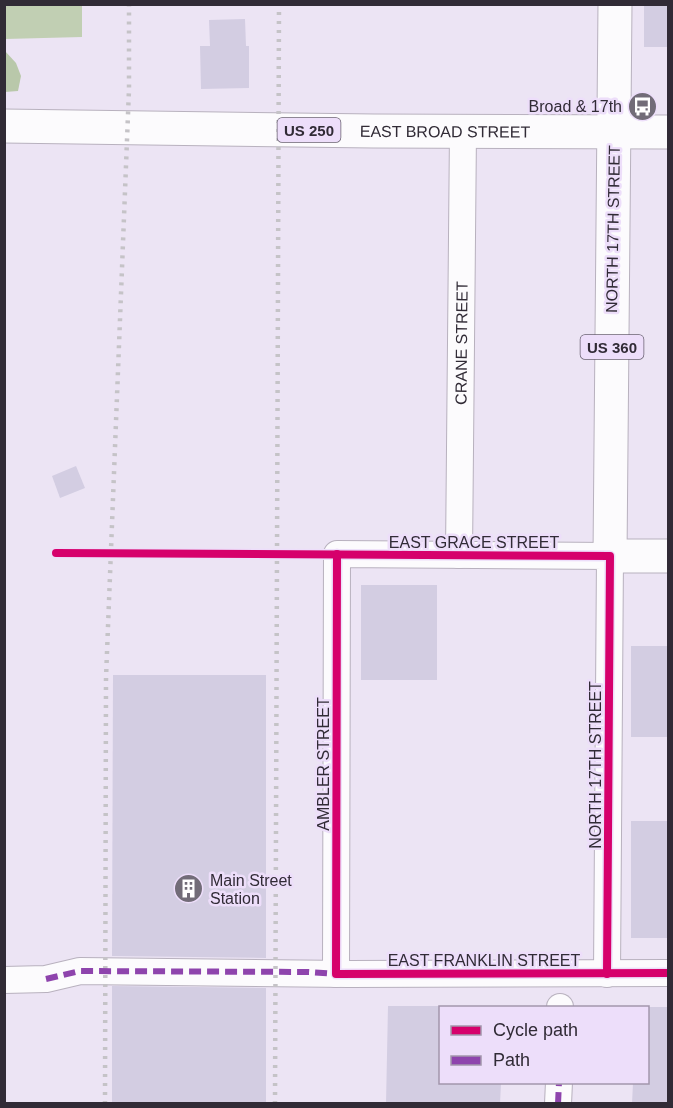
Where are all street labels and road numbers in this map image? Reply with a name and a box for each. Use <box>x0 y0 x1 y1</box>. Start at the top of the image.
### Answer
road number: US 250 <box>278 118 340 142</box>
street label: EAST BROAD STREET <box>360 122 530 140</box>
street label: NORTH 17TH STREET <box>603 145 623 313</box>
street label: CRANE STREET <box>452 281 470 405</box>
road number: US 360 <box>580 335 644 359</box>
street label: EAST GRACE STREET <box>389 534 559 551</box>
street label: NORTH 17TH STREET <box>587 681 604 849</box>
street label: AMBLER STREET <box>315 697 332 831</box>
street label: EAST FRANKLIN STREET <box>388 952 581 969</box>

